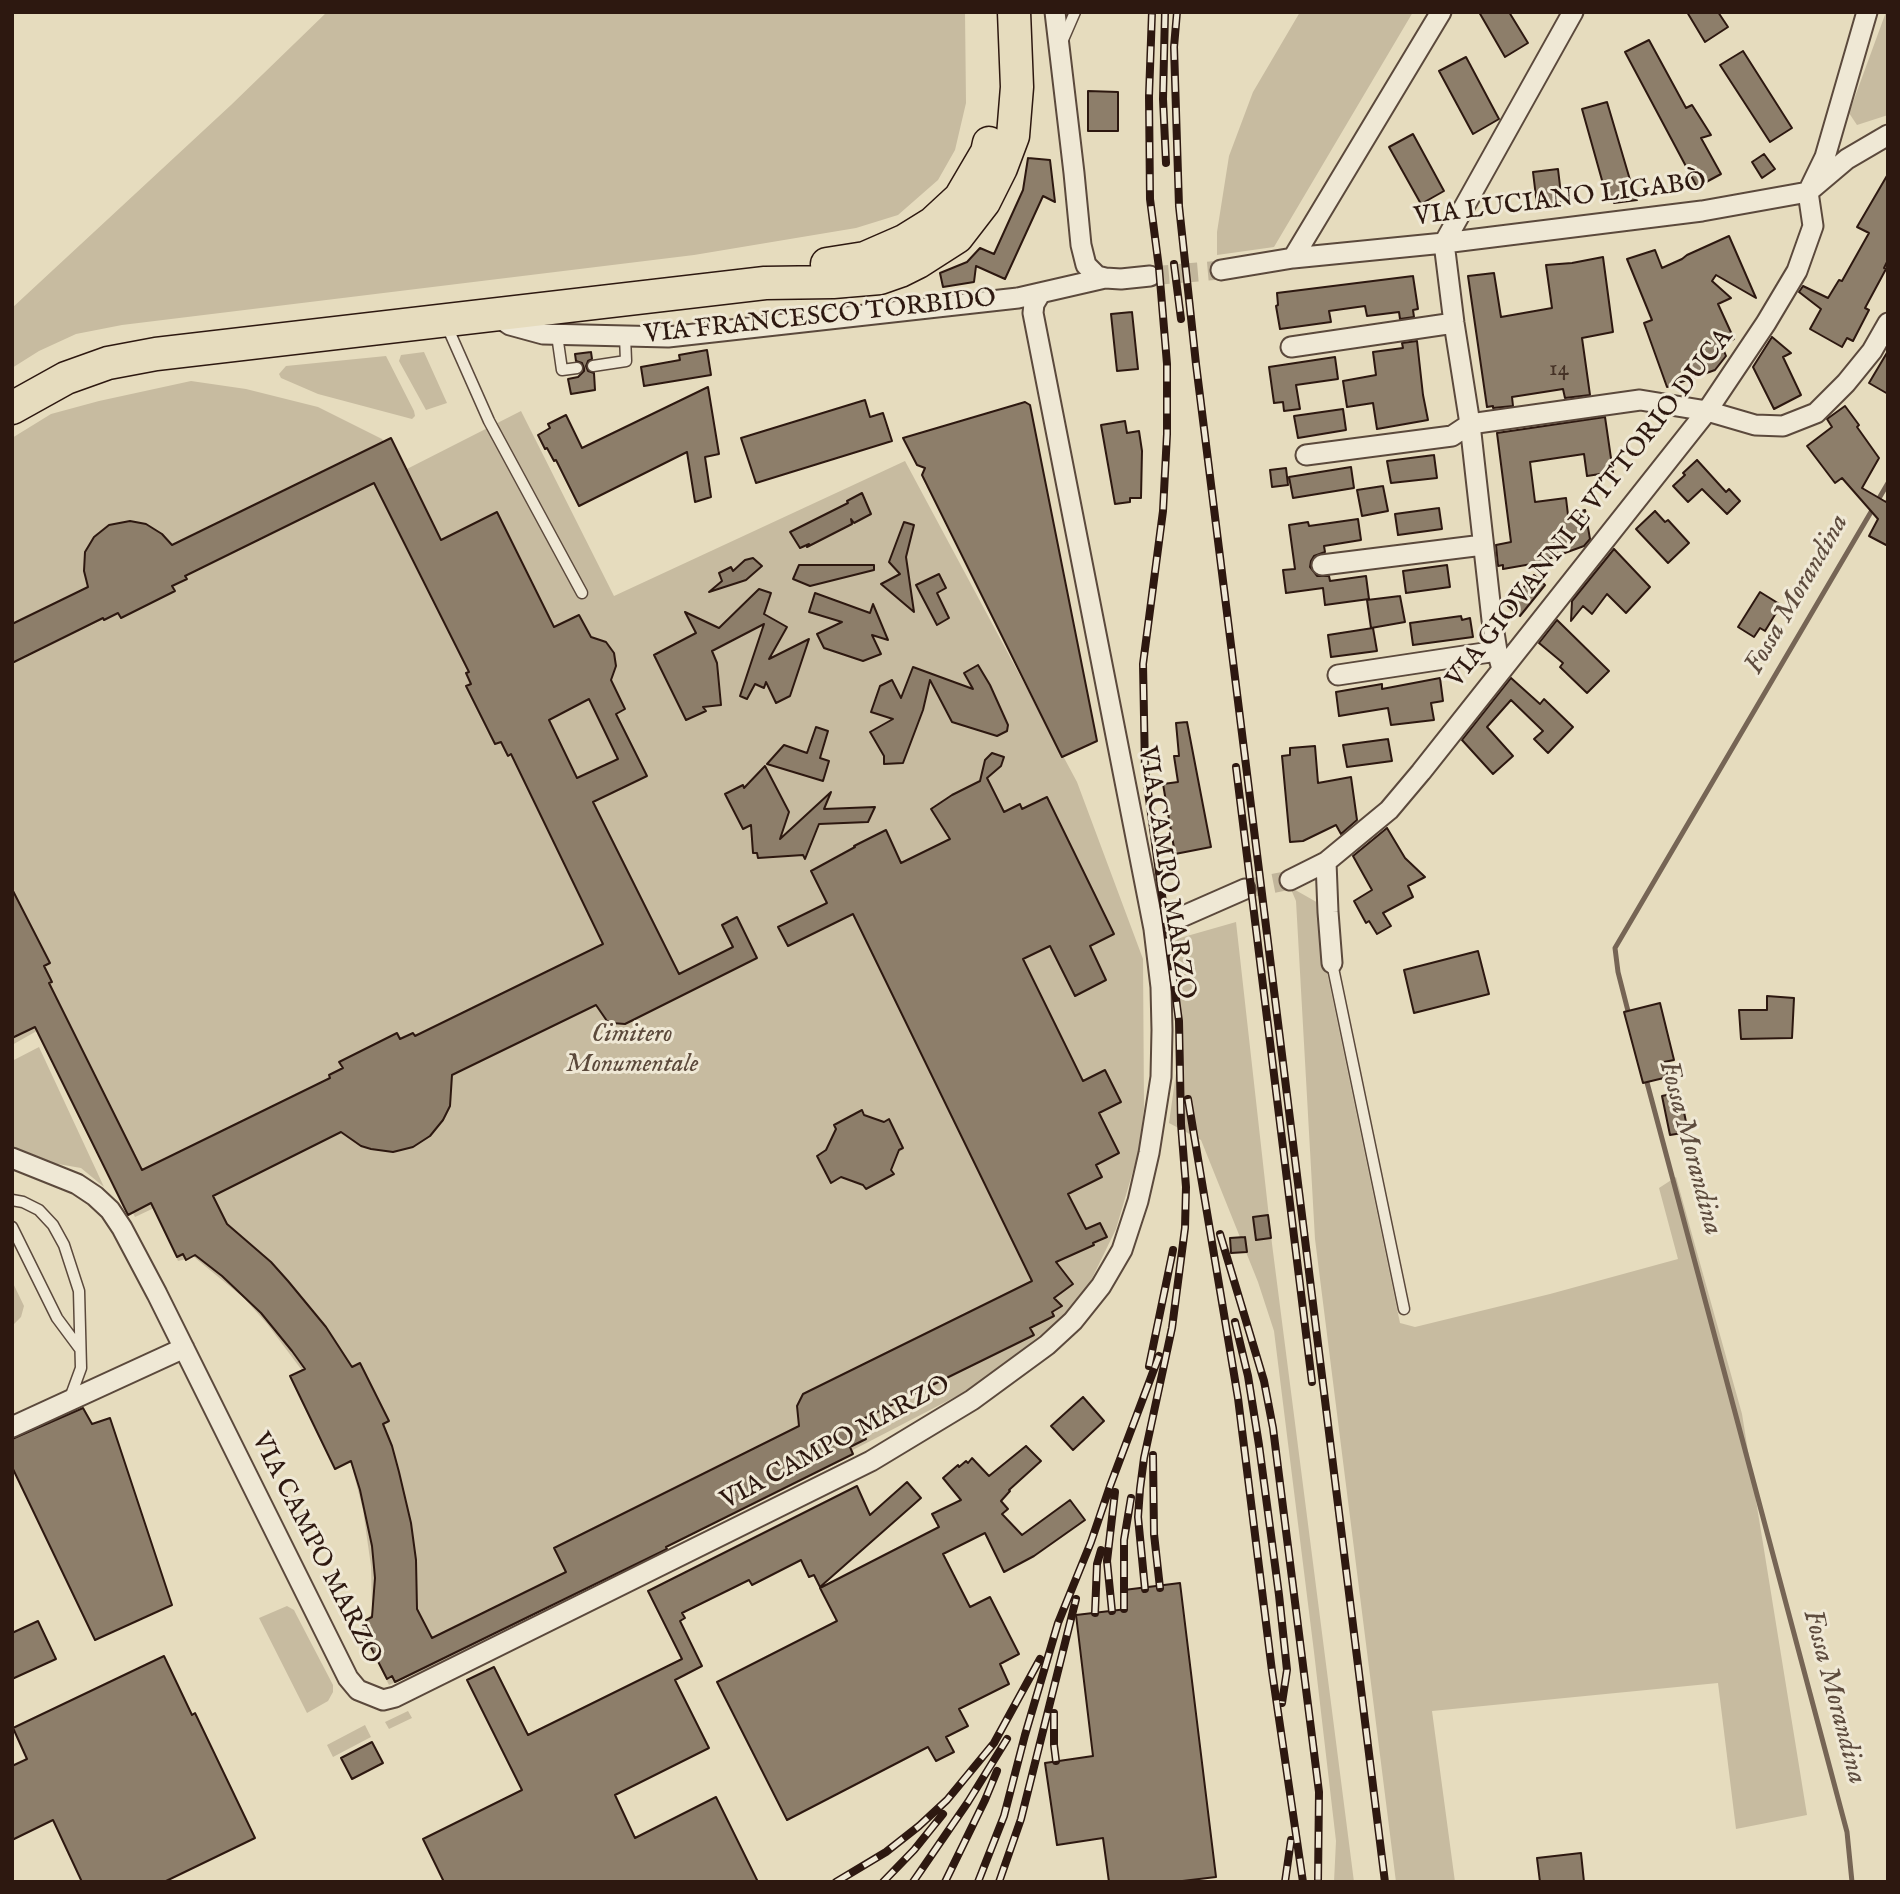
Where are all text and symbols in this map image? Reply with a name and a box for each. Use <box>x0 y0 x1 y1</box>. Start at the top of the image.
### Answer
street label: VIA LUCIANO LIGABÒ <box>1412 168 1708 234</box>
street label: VIA FRANCESCO TORBIDO <box>643 284 997 352</box>
street label: VIA GIOVANNI E VITTORIO DUCA <box>1441 323 1741 695</box>
house number: 14 <box>1549 356 1569 384</box>
water label: Fossa Morandina <box>1739 509 1857 681</box>
street label: VIA CAMPO MARZO <box>1130 744 1200 1002</box>
park label: Cimitero Monumentale <box>566 1020 698 1082</box>
water label: Fossa Morandina <box>1650 1057 1728 1239</box>
street label: VIA CAMPO MARZO <box>716 1370 956 1518</box>
street label: VIA CAMPO MARZO <box>243 1428 387 1670</box>
water label: Fossa Morandina <box>1794 1606 1872 1788</box>

